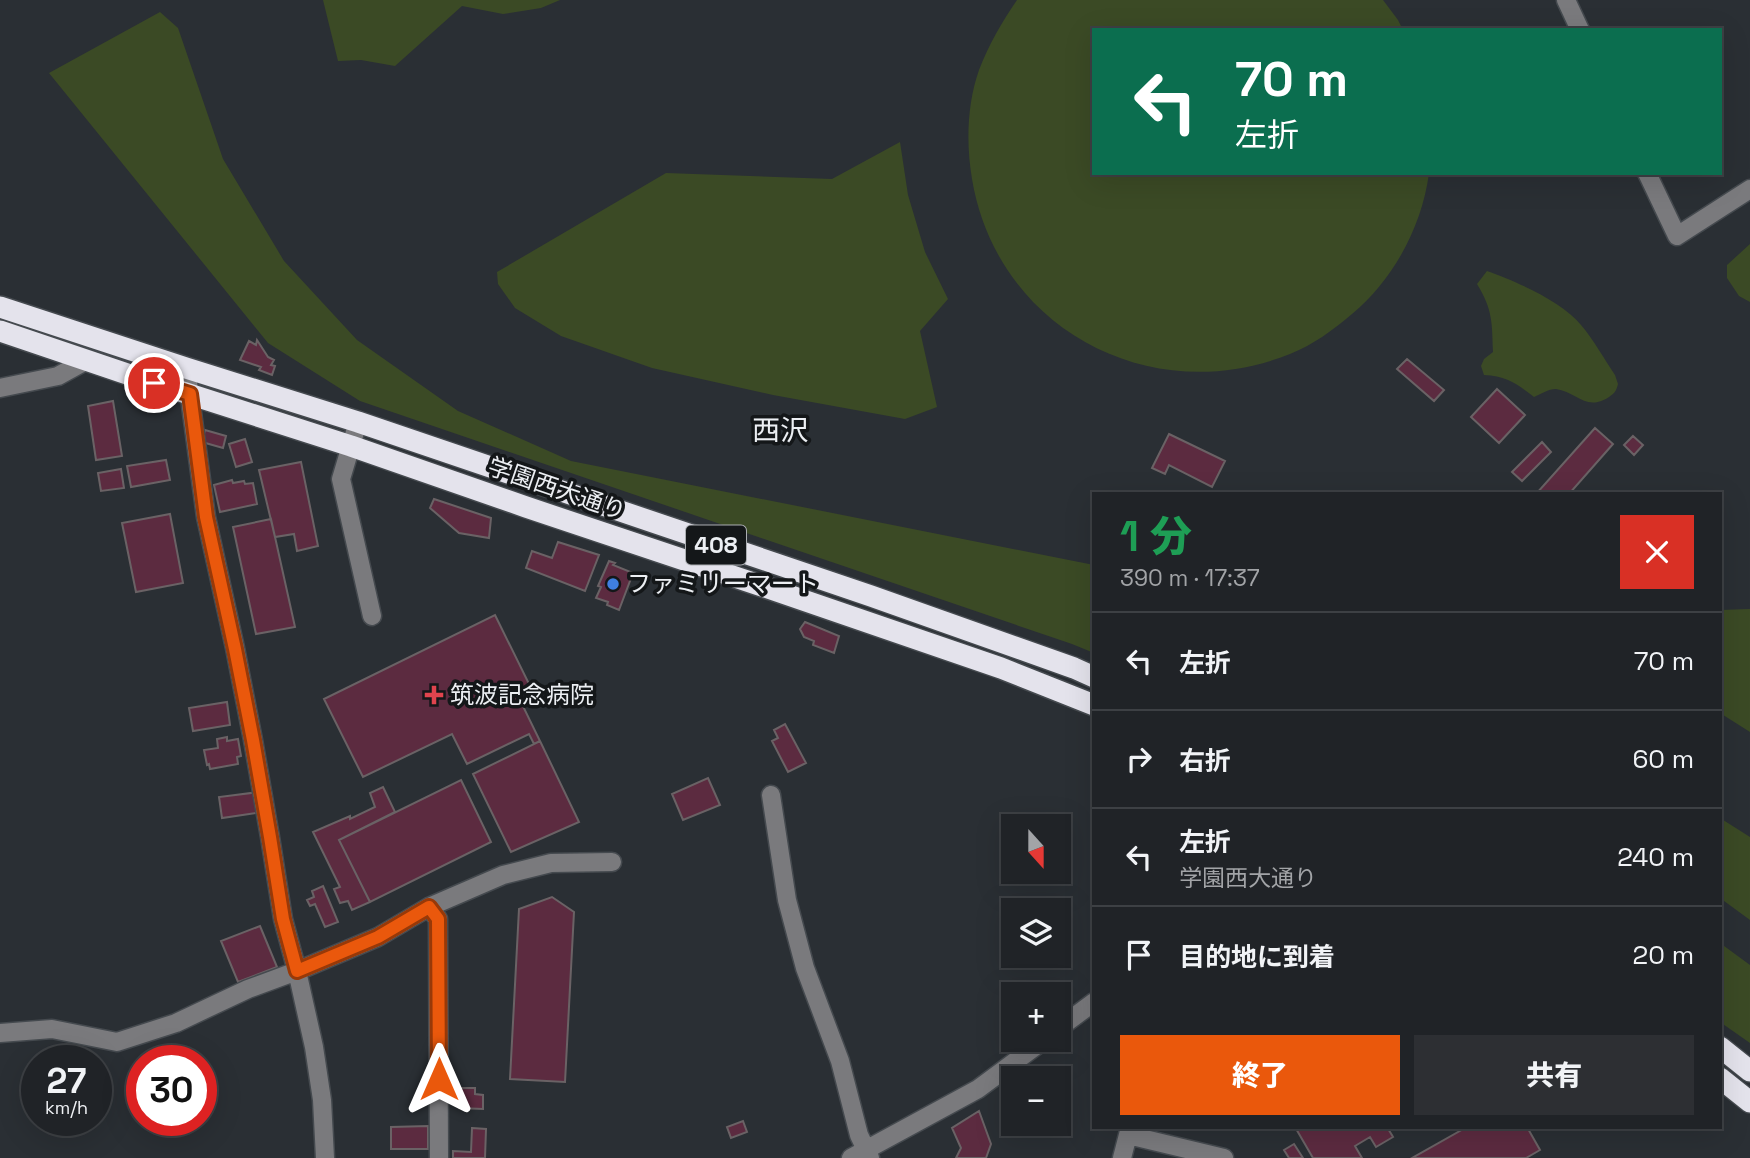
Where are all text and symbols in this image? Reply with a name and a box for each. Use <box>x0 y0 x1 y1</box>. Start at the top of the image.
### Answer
text: 70 m <box>1235 48 1348 110</box>
icon: left <box>1120 56 1211 147</box>
text: 左折 <box>1235 115 1299 155</box>
pin <box>124 353 184 413</box>
icon: arrive <box>135 364 173 402</box>
district label: 西沢 <box>752 412 808 448</box>
street label: 学園西大通り <box>484 450 630 527</box>
text: 1 分 <box>1120 510 1192 563</box>
button: close <box>1620 515 1694 589</box>
road number: 408 <box>686 526 746 565</box>
text: 390 m · 17:37 <box>1120 563 1260 593</box>
place label: ファミリーマート <box>627 568 819 599</box>
marker: ファミリーマート <box>605 576 621 592</box>
icon: left <box>1120 642 1158 680</box>
text: 70 m <box>1634 644 1694 678</box>
text: 左折 <box>1179 646 1231 680</box>
place label: 筑波記念病院 <box>450 679 594 710</box>
marker: 筑波記念病院 <box>424 685 444 705</box>
icon: right <box>1120 740 1158 778</box>
text: 60 m <box>1632 742 1694 776</box>
text: 右折 <box>1179 744 1231 778</box>
north arrow <box>1001 814 1071 884</box>
map controls <box>1001 814 1071 1136</box>
text: 左折 <box>1179 825 1231 859</box>
icon: left <box>1120 838 1158 876</box>
text: 240 m <box>1617 840 1694 874</box>
text: 学園西大通り <box>1179 863 1317 893</box>
button: layers <box>1001 898 1071 968</box>
icon: arrive <box>1120 936 1158 974</box>
text: 20 m <box>1633 938 1694 972</box>
text: 目的地に到着 <box>1179 940 1335 974</box>
button: + <box>1001 982 1071 1052</box>
button: 終了 <box>1120 1035 1400 1115</box>
button: 共有 <box>1414 1035 1694 1115</box>
position arrow <box>402 1042 476 1116</box>
speed limit sign: 30 <box>126 1045 217 1136</box>
text: 27 <box>47 1059 86 1103</box>
button: − <box>1001 1066 1071 1136</box>
text: km/h <box>45 1096 88 1119</box>

